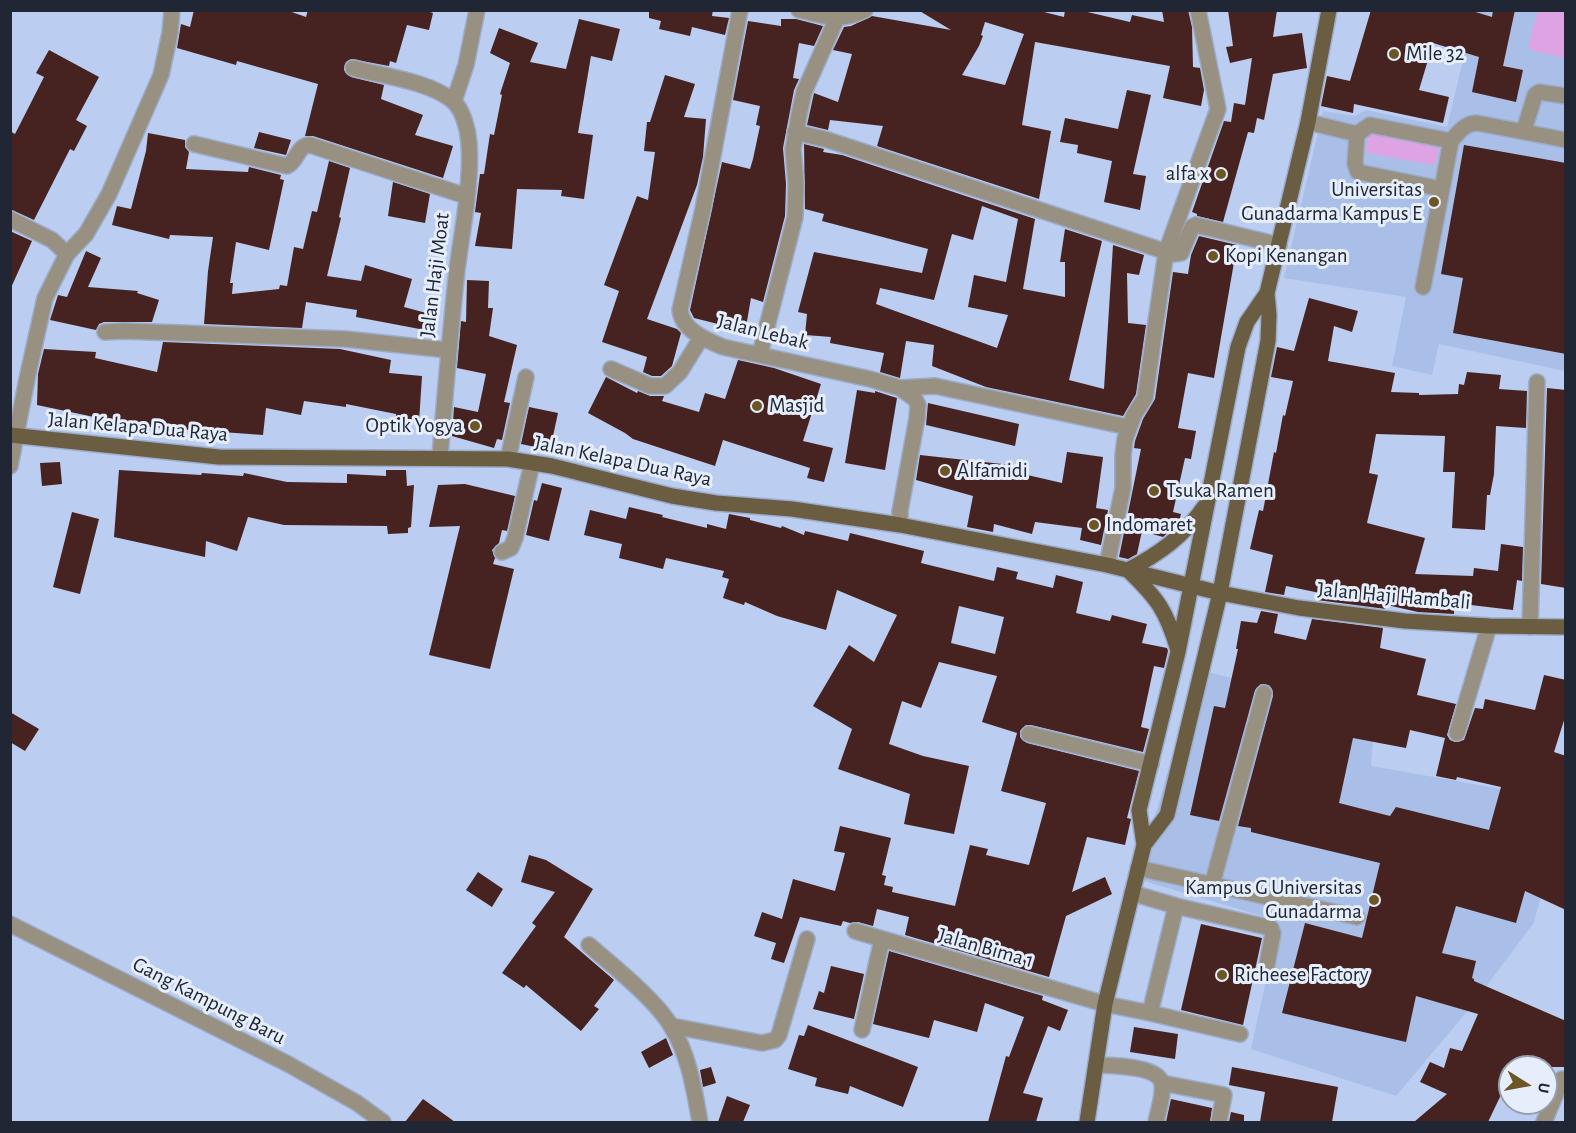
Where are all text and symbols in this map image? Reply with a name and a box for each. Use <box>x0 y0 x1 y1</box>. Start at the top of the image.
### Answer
place label: Mile 32 <box>1406 41 1464 67</box>
marker: Mile 32 <box>1387 47 1401 61</box>
place label: alfa x <box>1166 161 1209 187</box>
marker: alfa x <box>1214 167 1228 181</box>
place label: Universitas Gunadarma Kampus E <box>1241 177 1422 227</box>
marker: Universitas Gunadarma Kampus E <box>1427 195 1441 209</box>
street label: Jalan Haji Moat <box>415 211 455 339</box>
place label: Kopi Kenangan <box>1225 243 1348 269</box>
marker: Kopi Kenangan <box>1206 249 1220 263</box>
street label: Jalan Lebak <box>715 309 811 355</box>
place label: Masjid <box>769 393 824 419</box>
marker: Masjid <box>750 399 764 413</box>
street label: Jalan Kelapa Dua Raya <box>47 407 229 447</box>
place label: Optik Yogya <box>366 413 463 439</box>
marker: Optik Yogya <box>468 419 482 433</box>
street label: Jalan Kelapa Dua Raya <box>532 430 714 492</box>
place label: Alfamidi <box>957 458 1028 484</box>
marker: Alfamidi <box>938 464 952 478</box>
place label: Tsuka Ramen <box>1166 478 1274 504</box>
marker: Tsuka Ramen <box>1147 484 1161 498</box>
place label: Indomaret <box>1106 512 1193 538</box>
marker: Indomaret <box>1087 518 1101 532</box>
street label: Jalan Haji Hambali <box>1316 577 1472 615</box>
place label: Kampus G Universitas Gunadarma <box>1185 875 1362 925</box>
marker: Kampus G Universitas Gunadarma <box>1367 893 1381 907</box>
street label: Jalan Bima 1 <box>935 922 1037 974</box>
street label: Gang Kampung Baru <box>128 952 290 1050</box>
place label: Richeese Factory <box>1234 962 1369 988</box>
marker: Richeese Factory <box>1215 968 1229 982</box>
north arrow <box>1498 1055 1558 1115</box>
text: U <box>1535 1082 1553 1095</box>

